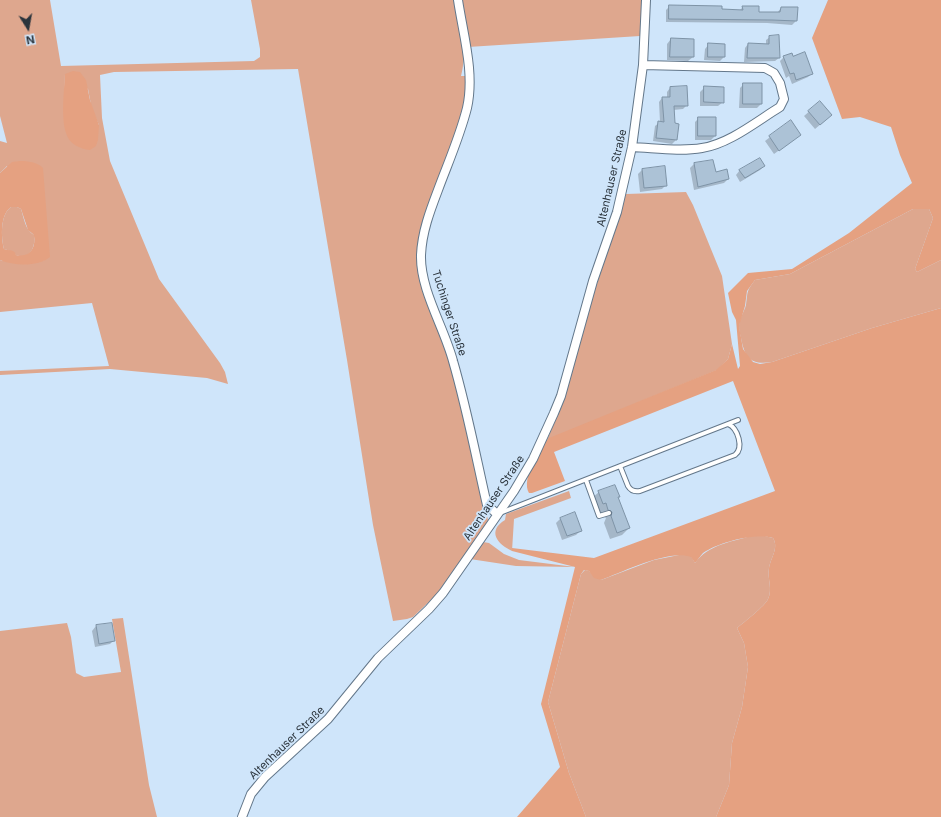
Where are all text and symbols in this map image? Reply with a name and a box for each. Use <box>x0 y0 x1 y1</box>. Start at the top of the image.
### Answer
north arrow <box>8 8 48 48</box>
text: N <box>25 32 36 47</box>
street label: Altenhauser Straße <box>594 128 630 228</box>
street label: Tuchinger Straße <box>429 268 469 358</box>
street label: Altenhauser Straße <box>461 453 527 543</box>
street label: Altenhauser Straße <box>247 704 327 782</box>

